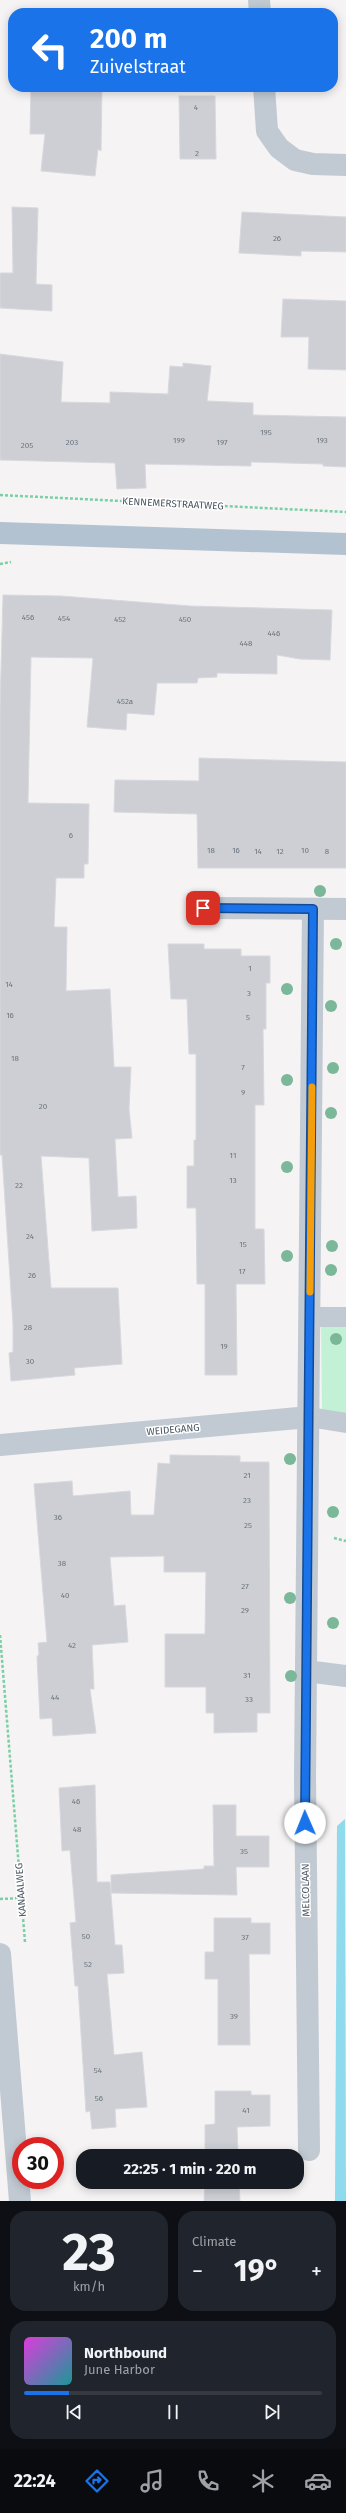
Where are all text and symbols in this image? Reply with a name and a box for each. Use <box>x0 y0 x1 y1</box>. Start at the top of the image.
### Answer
text: 200 m <box>90 22 168 55</box>
icon: left <box>24 24 76 76</box>
text: Zuivelstraat <box>90 56 186 78</box>
house number: 4 <box>194 103 199 112</box>
house number: 2 <box>195 149 199 158</box>
house number: 26 <box>273 234 281 243</box>
house number: 195 <box>260 428 272 437</box>
house number: 199 <box>173 436 185 445</box>
house number: 193 <box>316 436 328 445</box>
house number: 203 <box>66 438 78 447</box>
house number: 197 <box>216 438 228 447</box>
house number: 205 <box>21 441 33 450</box>
street label: KENNEMERSTRAATWEG <box>122 495 224 513</box>
house number: 456 <box>22 613 34 622</box>
house number: 454 <box>58 614 71 623</box>
house number: 452 <box>114 615 126 624</box>
house number: 450 <box>179 615 192 624</box>
house number: 446 <box>268 629 280 638</box>
house number: 448 <box>240 639 253 648</box>
house number: 452a <box>117 697 133 706</box>
house number: 6 <box>69 831 73 840</box>
house number: 18 <box>207 846 216 855</box>
house number: 16 <box>232 846 240 855</box>
house number: 10 <box>301 846 309 855</box>
house number: 14 <box>254 847 263 856</box>
house number: 12 <box>276 847 284 856</box>
house number: 8 <box>325 847 330 856</box>
pin <box>186 891 220 925</box>
icon: arrive <box>192 897 214 919</box>
house number: 1 <box>248 964 252 973</box>
house number: 14 <box>5 980 14 989</box>
house number: 3 <box>247 989 251 998</box>
house number: 16 <box>6 1011 14 1020</box>
house number: 5 <box>246 1013 250 1022</box>
house number: 18 <box>11 1054 20 1063</box>
house number: 7 <box>241 1063 245 1072</box>
house number: 9 <box>241 1088 245 1097</box>
house number: 20 <box>39 1102 48 1111</box>
house number: 11 <box>230 1151 236 1160</box>
house number: 13 <box>229 1176 237 1185</box>
house number: 22 <box>15 1181 23 1190</box>
house number: 24 <box>26 1232 35 1241</box>
house number: 15 <box>239 1240 247 1249</box>
house number: 17 <box>238 1267 246 1276</box>
house number: 26 <box>28 1271 36 1280</box>
house number: 28 <box>24 1323 33 1332</box>
house number: 19 <box>220 1342 228 1351</box>
house number: 30 <box>26 1357 35 1366</box>
street label: WEIDEGANG <box>146 1422 200 1438</box>
house number: 21 <box>243 1471 251 1480</box>
house number: 23 <box>243 1496 251 1505</box>
house number: 36 <box>54 1513 62 1522</box>
house number: 25 <box>244 1521 252 1530</box>
house number: 38 <box>58 1559 67 1568</box>
house number: 27 <box>241 1582 249 1591</box>
house number: 40 <box>61 1591 70 1600</box>
house number: 29 <box>241 1606 249 1615</box>
house number: 42 <box>68 1641 76 1650</box>
house number: 31 <box>243 1671 251 1680</box>
house number: 44 <box>51 1693 60 1702</box>
house number: 33 <box>245 1695 253 1704</box>
house number: 46 <box>72 1797 80 1806</box>
position arrow <box>284 1802 326 1844</box>
house number: 48 <box>73 1825 82 1834</box>
house number: 35 <box>240 1847 248 1856</box>
street label: KANAALWEG <box>13 1862 29 1918</box>
street label: MELCOLAAN <box>300 1863 312 1917</box>
house number: 50 <box>82 1932 91 1941</box>
house number: 37 <box>241 1933 249 1942</box>
house number: 52 <box>84 1960 92 1969</box>
house number: 39 <box>230 2012 238 2021</box>
house number: 54 <box>94 2066 103 2075</box>
house number: 56 <box>95 2094 103 2103</box>
house number: 41 <box>242 2106 250 2115</box>
speed limit sign: 30 <box>12 2137 64 2189</box>
text: 22:25 · 1 min · 220 m <box>124 2160 256 2178</box>
text: 23 <box>62 2221 116 2284</box>
text: Climate <box>192 2234 236 2249</box>
text: 19° <box>234 2253 280 2289</box>
text: − <box>192 2258 203 2285</box>
text: + <box>311 2258 322 2285</box>
text: km/h <box>73 2279 105 2294</box>
text: Northbound <box>84 2344 167 2362</box>
text: June Harbor <box>84 2362 155 2377</box>
icon: previous <box>63 2401 85 2423</box>
icon: pause <box>162 2401 184 2423</box>
icon: next <box>261 2401 283 2423</box>
icon: directions <box>83 2467 111 2495</box>
icon: music <box>138 2467 166 2495</box>
icon: phone <box>194 2467 222 2495</box>
icon: climate <box>249 2467 277 2495</box>
icon: car <box>304 2467 332 2495</box>
text: 22:24 <box>14 2470 56 2492</box>

